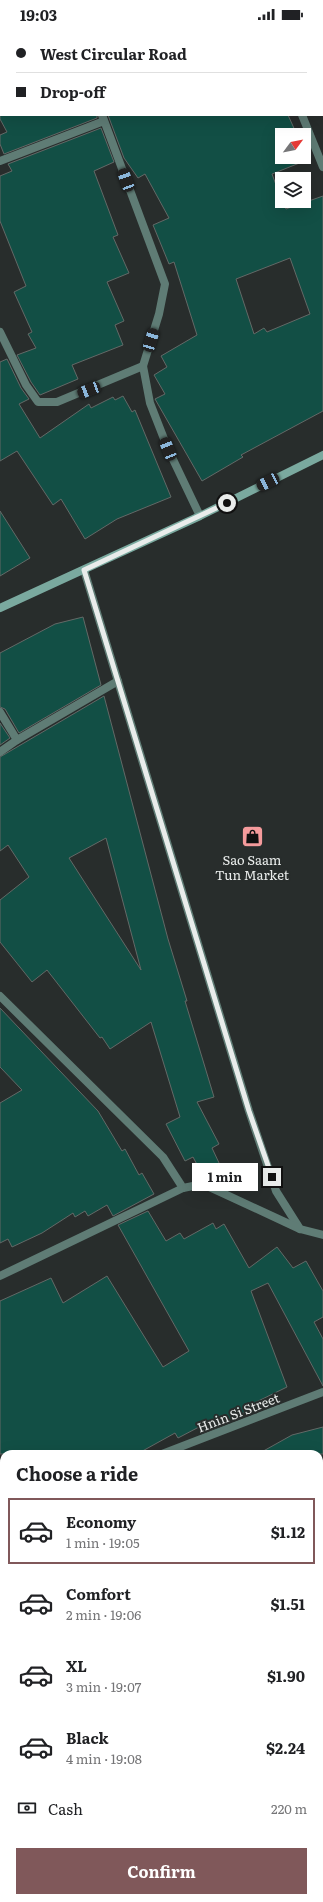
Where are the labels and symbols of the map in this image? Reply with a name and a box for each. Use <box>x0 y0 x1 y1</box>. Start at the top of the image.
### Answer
north arrow <box>275 128 311 164</box>
car <box>116 167 136 193</box>
car <box>142 327 160 353</box>
car <box>76 380 102 400</box>
car <box>158 436 178 462</box>
car <box>255 471 281 493</box>
route start <box>218 494 236 512</box>
shop icon: Sao Saam Tun Market <box>239 824 265 850</box>
place label: Sao Saam Tun Market <box>215 850 290 884</box>
callout: 1 min <box>192 1163 258 1191</box>
route end <box>263 1168 281 1186</box>
street label: Hnin Si Street <box>194 1387 283 1436</box>

